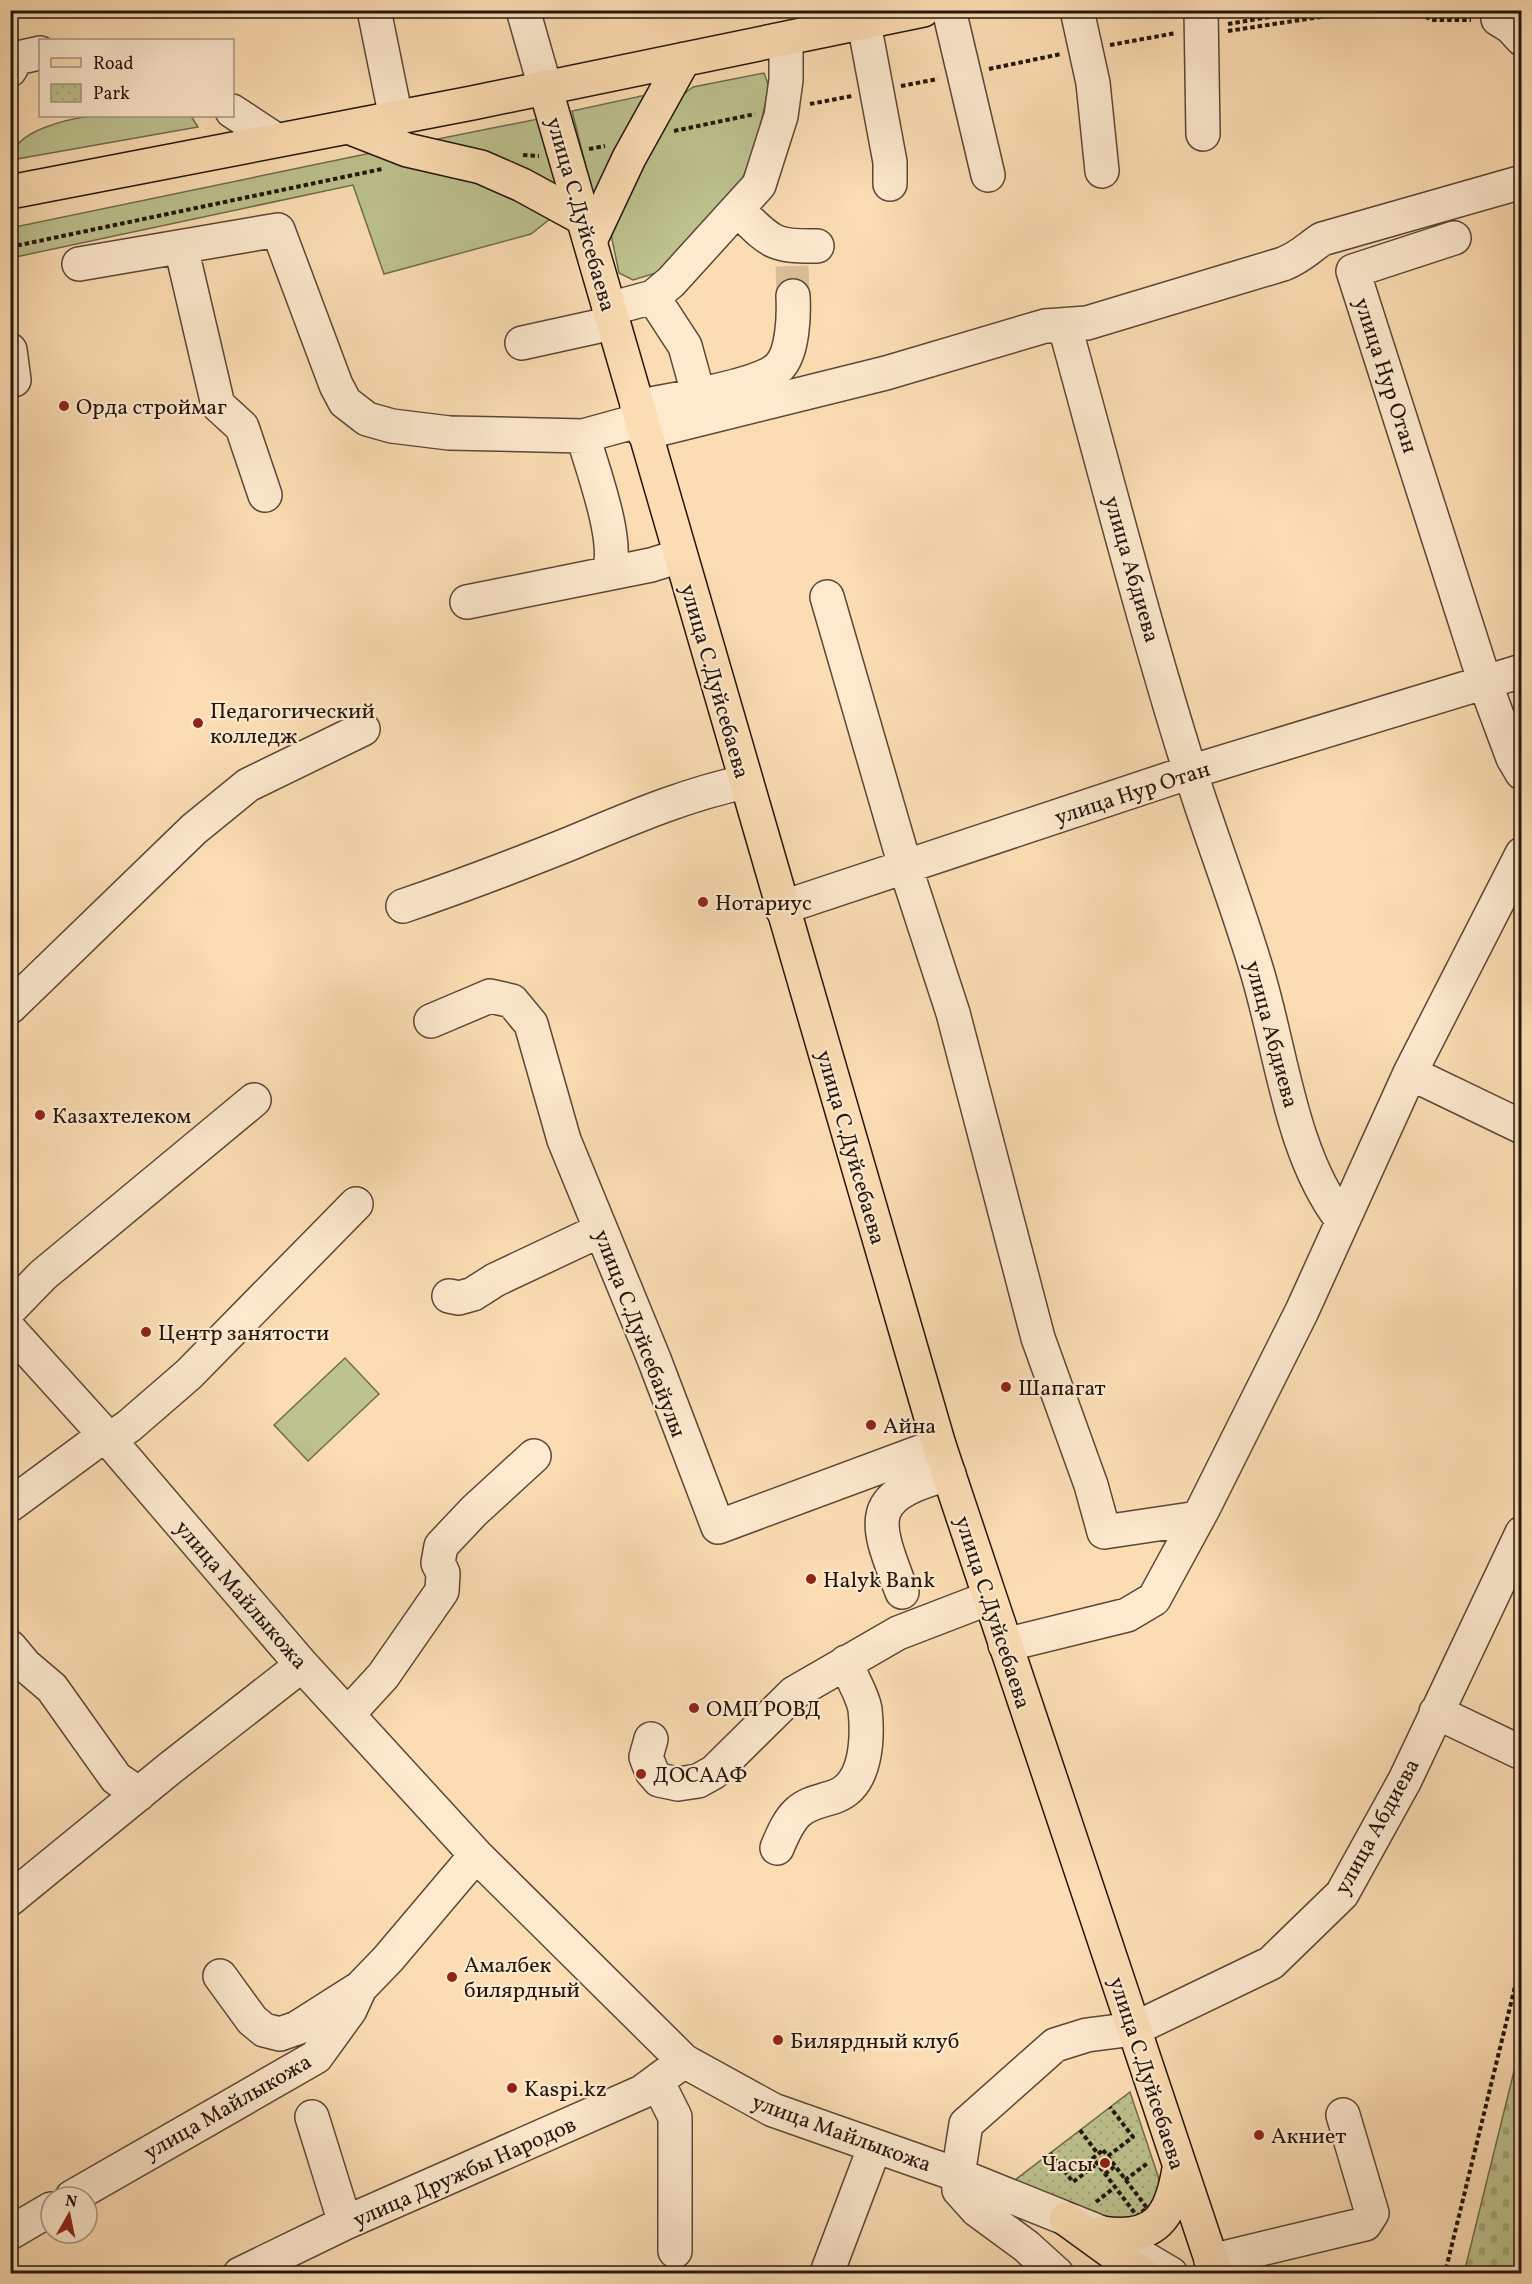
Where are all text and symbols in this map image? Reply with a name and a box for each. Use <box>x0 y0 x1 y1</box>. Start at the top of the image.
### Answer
legend <box>39 39 234 117</box>
text: Road <box>93 52 134 77</box>
text: Park <box>93 82 130 107</box>
street label: улица С.Дуйсебаева <box>537 114 622 316</box>
street label: улица Нур Отан <box>1345 294 1424 458</box>
place label: Орда строймаг <box>76 393 227 424</box>
marker: Орда строймаг <box>57 399 71 413</box>
street label: улица Абдиева <box>1095 493 1166 647</box>
street label: улица С.Дуйсебаева <box>671 581 756 783</box>
place label: Педагогический колледж <box>210 697 375 753</box>
marker: Педагогический колледж <box>191 716 205 730</box>
street label: улица Нур Отан <box>1051 755 1215 834</box>
place label: Нотариус <box>715 889 812 920</box>
marker: Нотариус <box>696 895 710 909</box>
street label: улица Абдиева <box>1236 958 1305 1112</box>
street label: улица С.Дуйсебаева <box>807 1047 892 1249</box>
place label: Казахтелеком <box>52 1102 191 1133</box>
marker: Казахтелеком <box>33 1108 47 1122</box>
street label: улица С.Дуйсебайулы <box>585 1225 693 1442</box>
place label: Центр занятости <box>158 1319 329 1350</box>
marker: Центр занятости <box>139 1325 153 1339</box>
place label: Шапагат <box>1018 1374 1106 1405</box>
marker: Шапагат <box>999 1380 1013 1394</box>
place label: Айна <box>883 1412 936 1443</box>
marker: Айна <box>864 1418 878 1432</box>
street label: улица С.Дуйсебаева <box>946 1512 1037 1713</box>
street label: улица Майлыкожа <box>166 1514 314 1677</box>
place label: Halyk Bank <box>823 1566 935 1597</box>
marker: Halyk Bank <box>804 1572 818 1586</box>
place label: ОМП РОВД <box>706 1695 821 1726</box>
marker: ОМП РОВД <box>687 1701 701 1715</box>
street label: улица Абдиева <box>1328 1754 1428 1901</box>
place label: ДОСААФ <box>653 1761 747 1792</box>
marker: ДОСААФ <box>634 1767 648 1781</box>
place label: Амалбек билярдный <box>464 1951 580 2007</box>
marker: Амалбек билярдный <box>445 1970 459 1984</box>
street label: улица С.Дуйсебаева <box>1100 1973 1191 2174</box>
place label: Билярдный клуб <box>790 2027 959 2058</box>
marker: Билярдный клуб <box>771 2033 785 2047</box>
street label: улица Майлыкожа <box>139 2047 318 2169</box>
place label: Kaspi.kz <box>524 2075 607 2106</box>
marker: Kaspi.kz <box>505 2081 519 2095</box>
street label: улица Майлыкожа <box>747 2087 935 2181</box>
street label: улица Дружбы Народов <box>348 2110 582 2237</box>
place label: Акниет <box>1271 2122 1346 2153</box>
marker: Акниет <box>1252 2128 1266 2142</box>
place label: Часы <box>1041 2150 1093 2181</box>
marker: Часы <box>1098 2156 1112 2170</box>
north arrow <box>39 2185 99 2245</box>
text: N <box>64 2190 79 2214</box>

